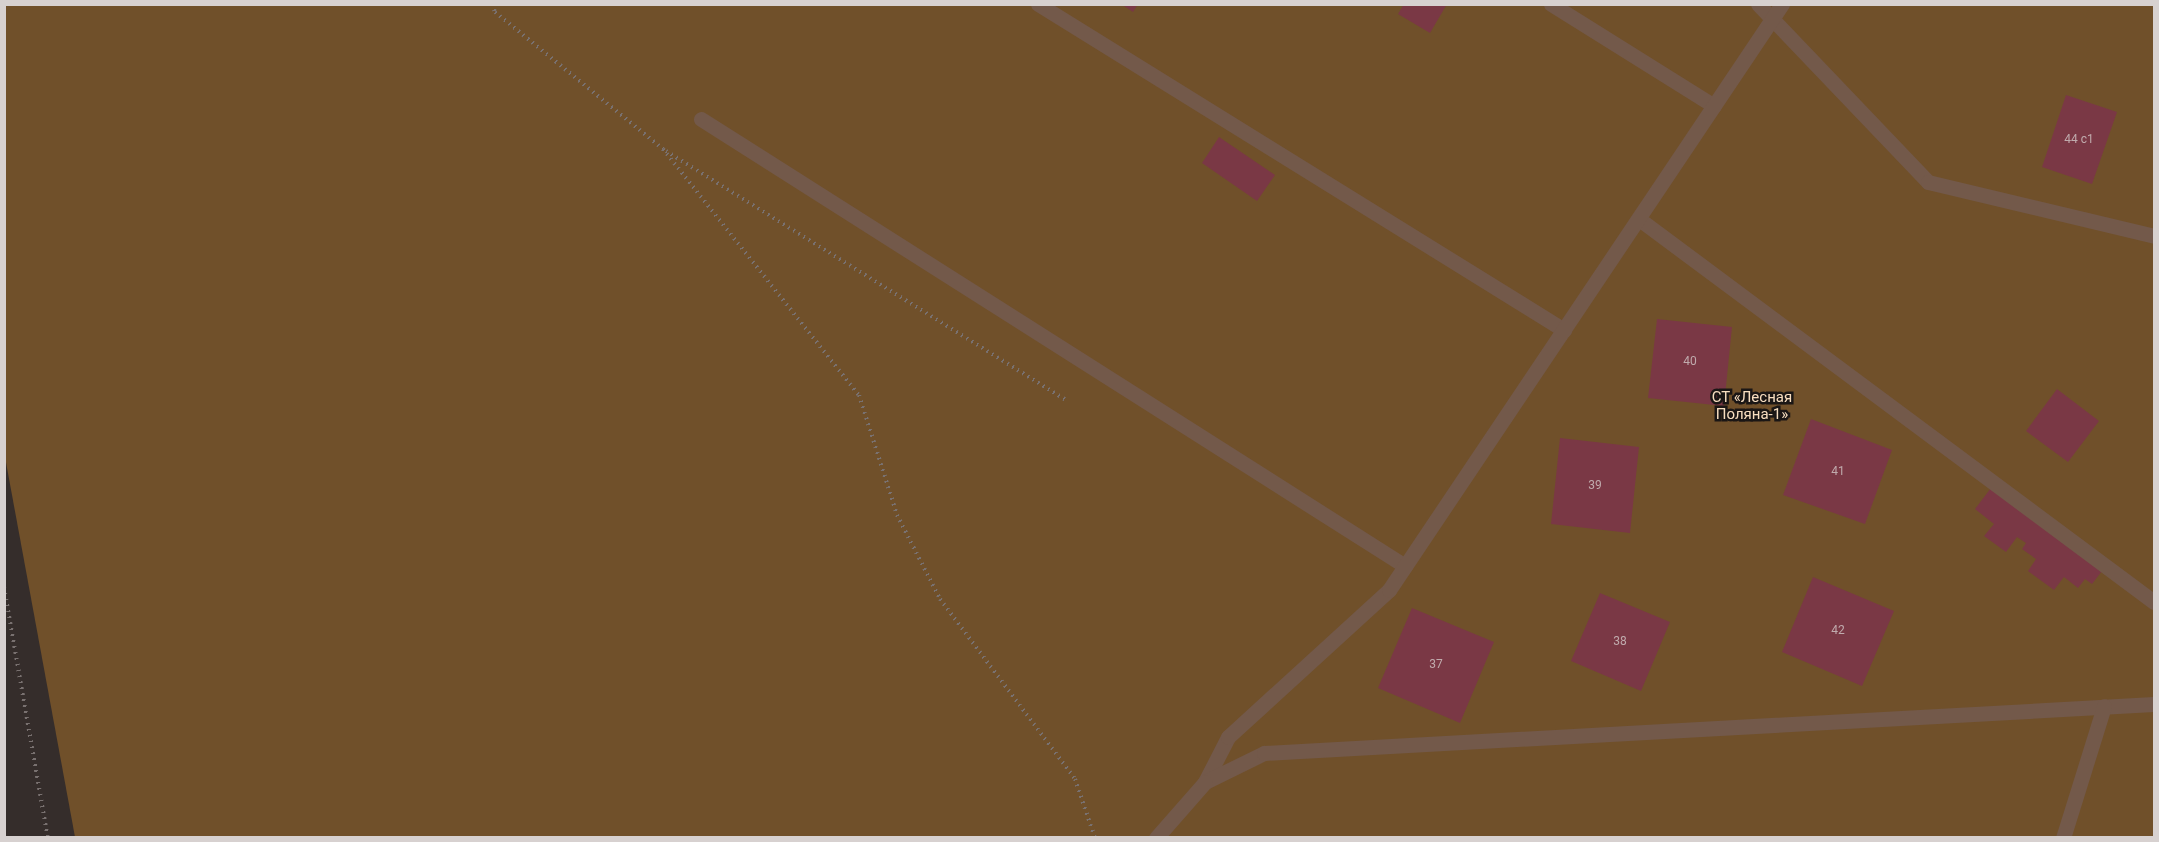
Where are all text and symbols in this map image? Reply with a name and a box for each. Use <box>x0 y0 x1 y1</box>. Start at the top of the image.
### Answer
house number: 44 с1 <box>2064 133 2094 147</box>
house number: 40 <box>1683 355 1697 369</box>
park label: СТ «Лесная Поляна-1» <box>1712 388 1792 423</box>
house number: 41 <box>1831 465 1845 479</box>
house number: 39 <box>1588 479 1602 493</box>
house number: 42 <box>1831 624 1845 638</box>
house number: 38 <box>1613 635 1627 649</box>
house number: 37 <box>1429 658 1443 672</box>

